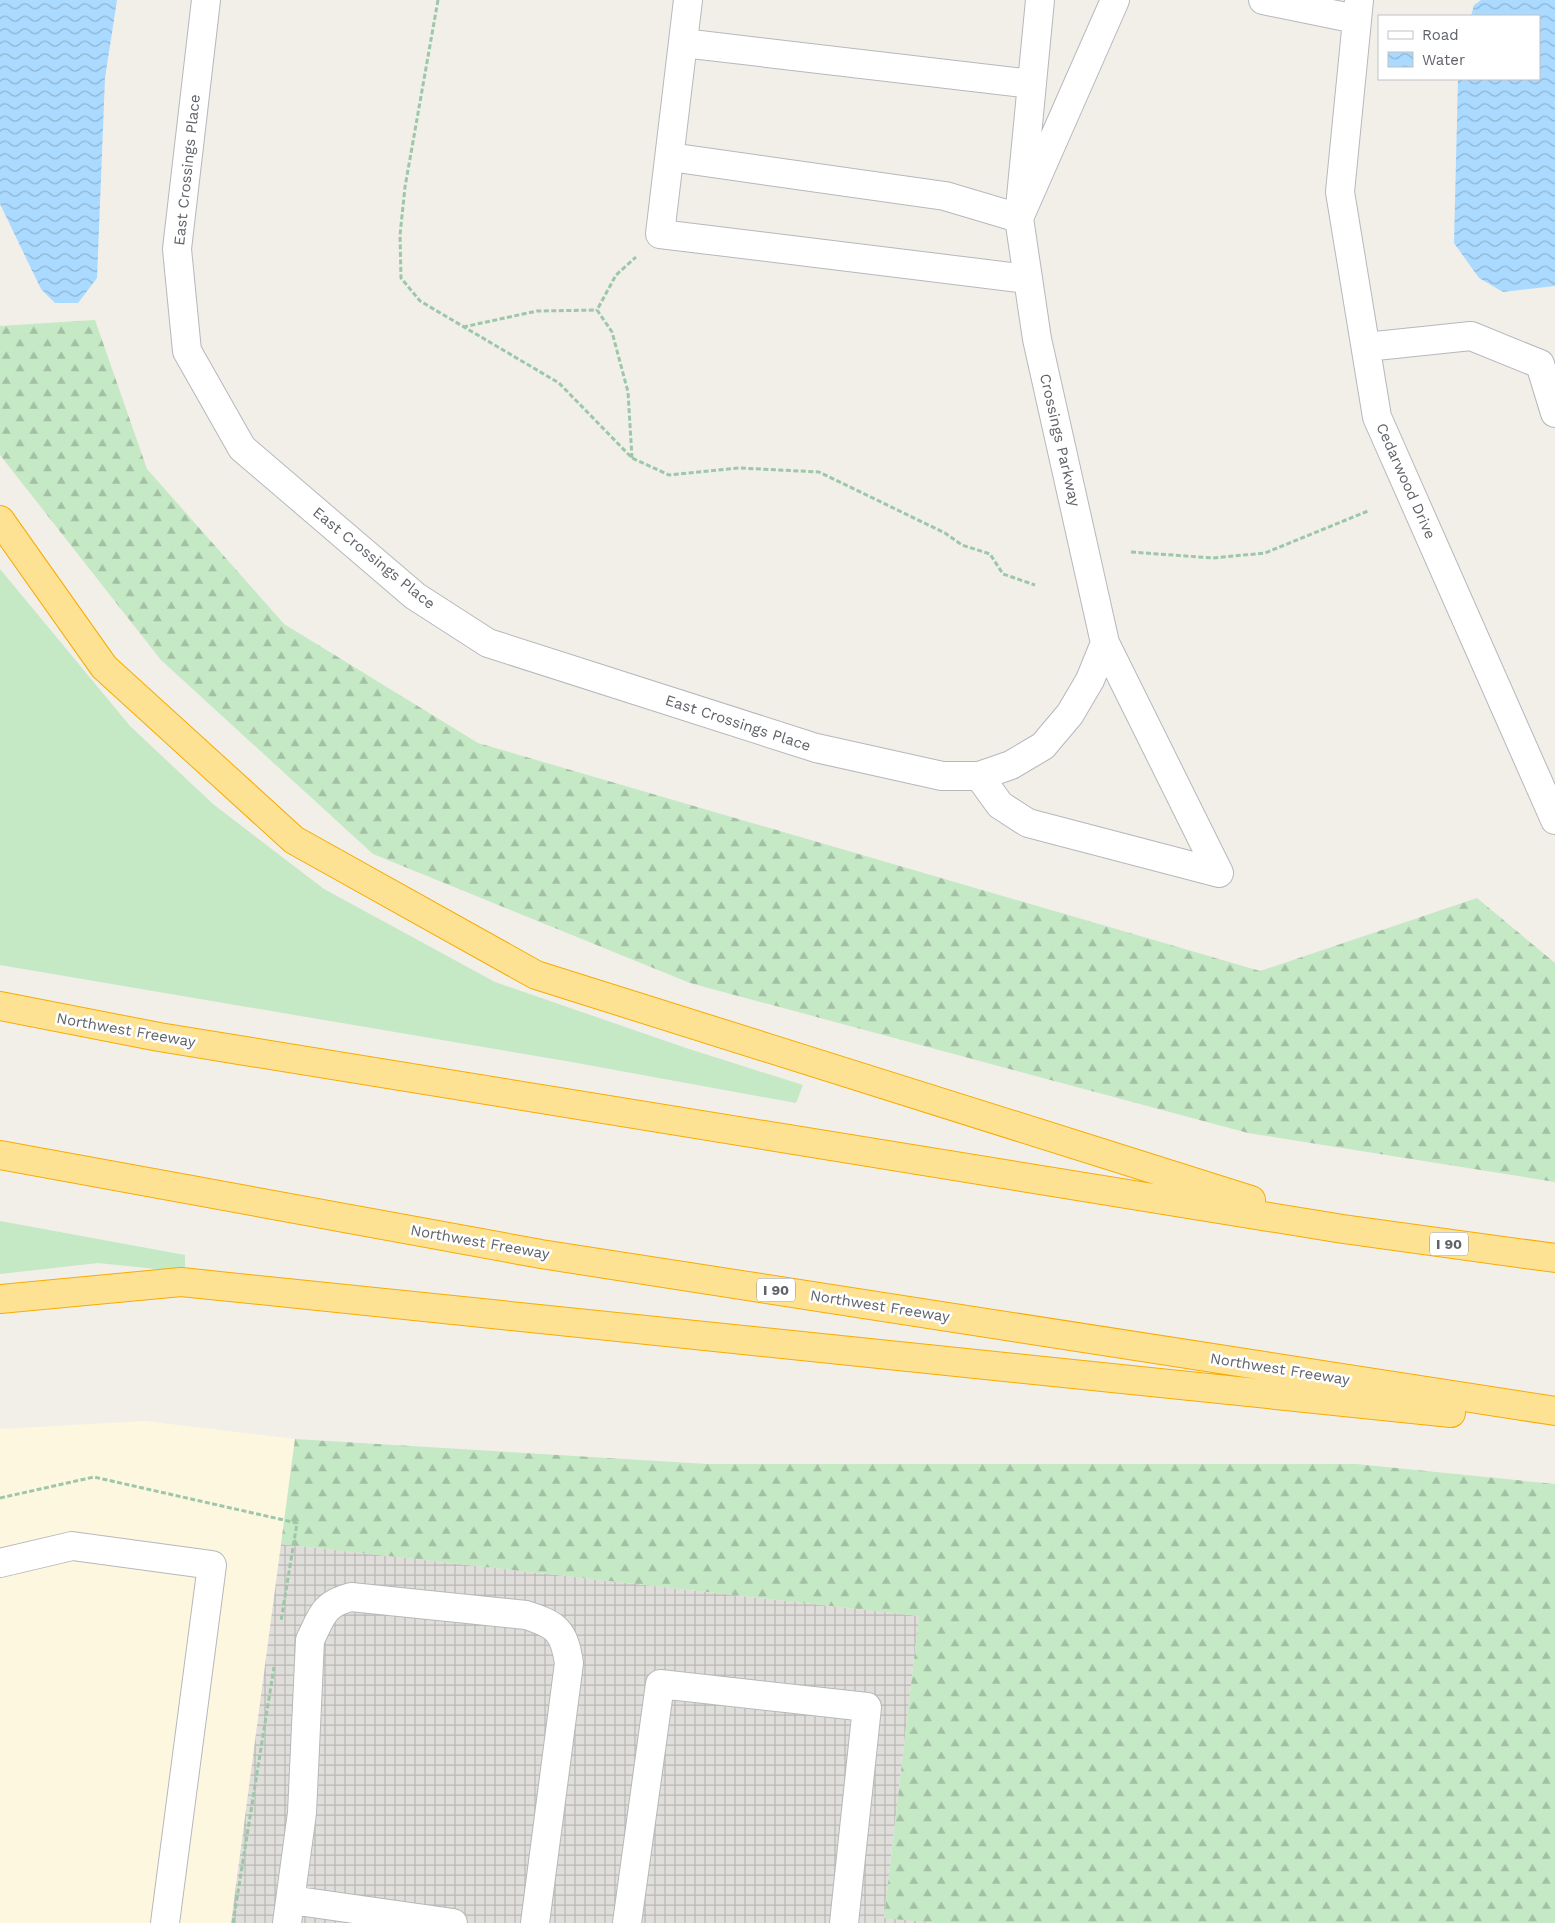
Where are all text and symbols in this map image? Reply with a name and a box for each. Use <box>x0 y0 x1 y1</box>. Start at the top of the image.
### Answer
legend <box>1378 15 1540 80</box>
text: Road <box>1422 26 1459 44</box>
text: Water <box>1422 51 1465 69</box>
street label: East Crossings Place <box>170 94 204 246</box>
street label: Crossings Parkway <box>1036 372 1084 508</box>
street label: Cedarwood Drive <box>1372 420 1440 542</box>
street label: East Crossings Place <box>309 503 439 613</box>
street label: East Crossings Place <box>663 691 813 755</box>
street label: Northwest Freeway <box>55 1009 197 1051</box>
street label: Northwest Freeway <box>409 1221 551 1263</box>
road number: I 90 <box>1430 1232 1468 1256</box>
road number: I 90 <box>757 1278 795 1302</box>
street label: Northwest Freeway <box>809 1286 951 1326</box>
street label: Northwest Freeway <box>1209 1349 1351 1389</box>

